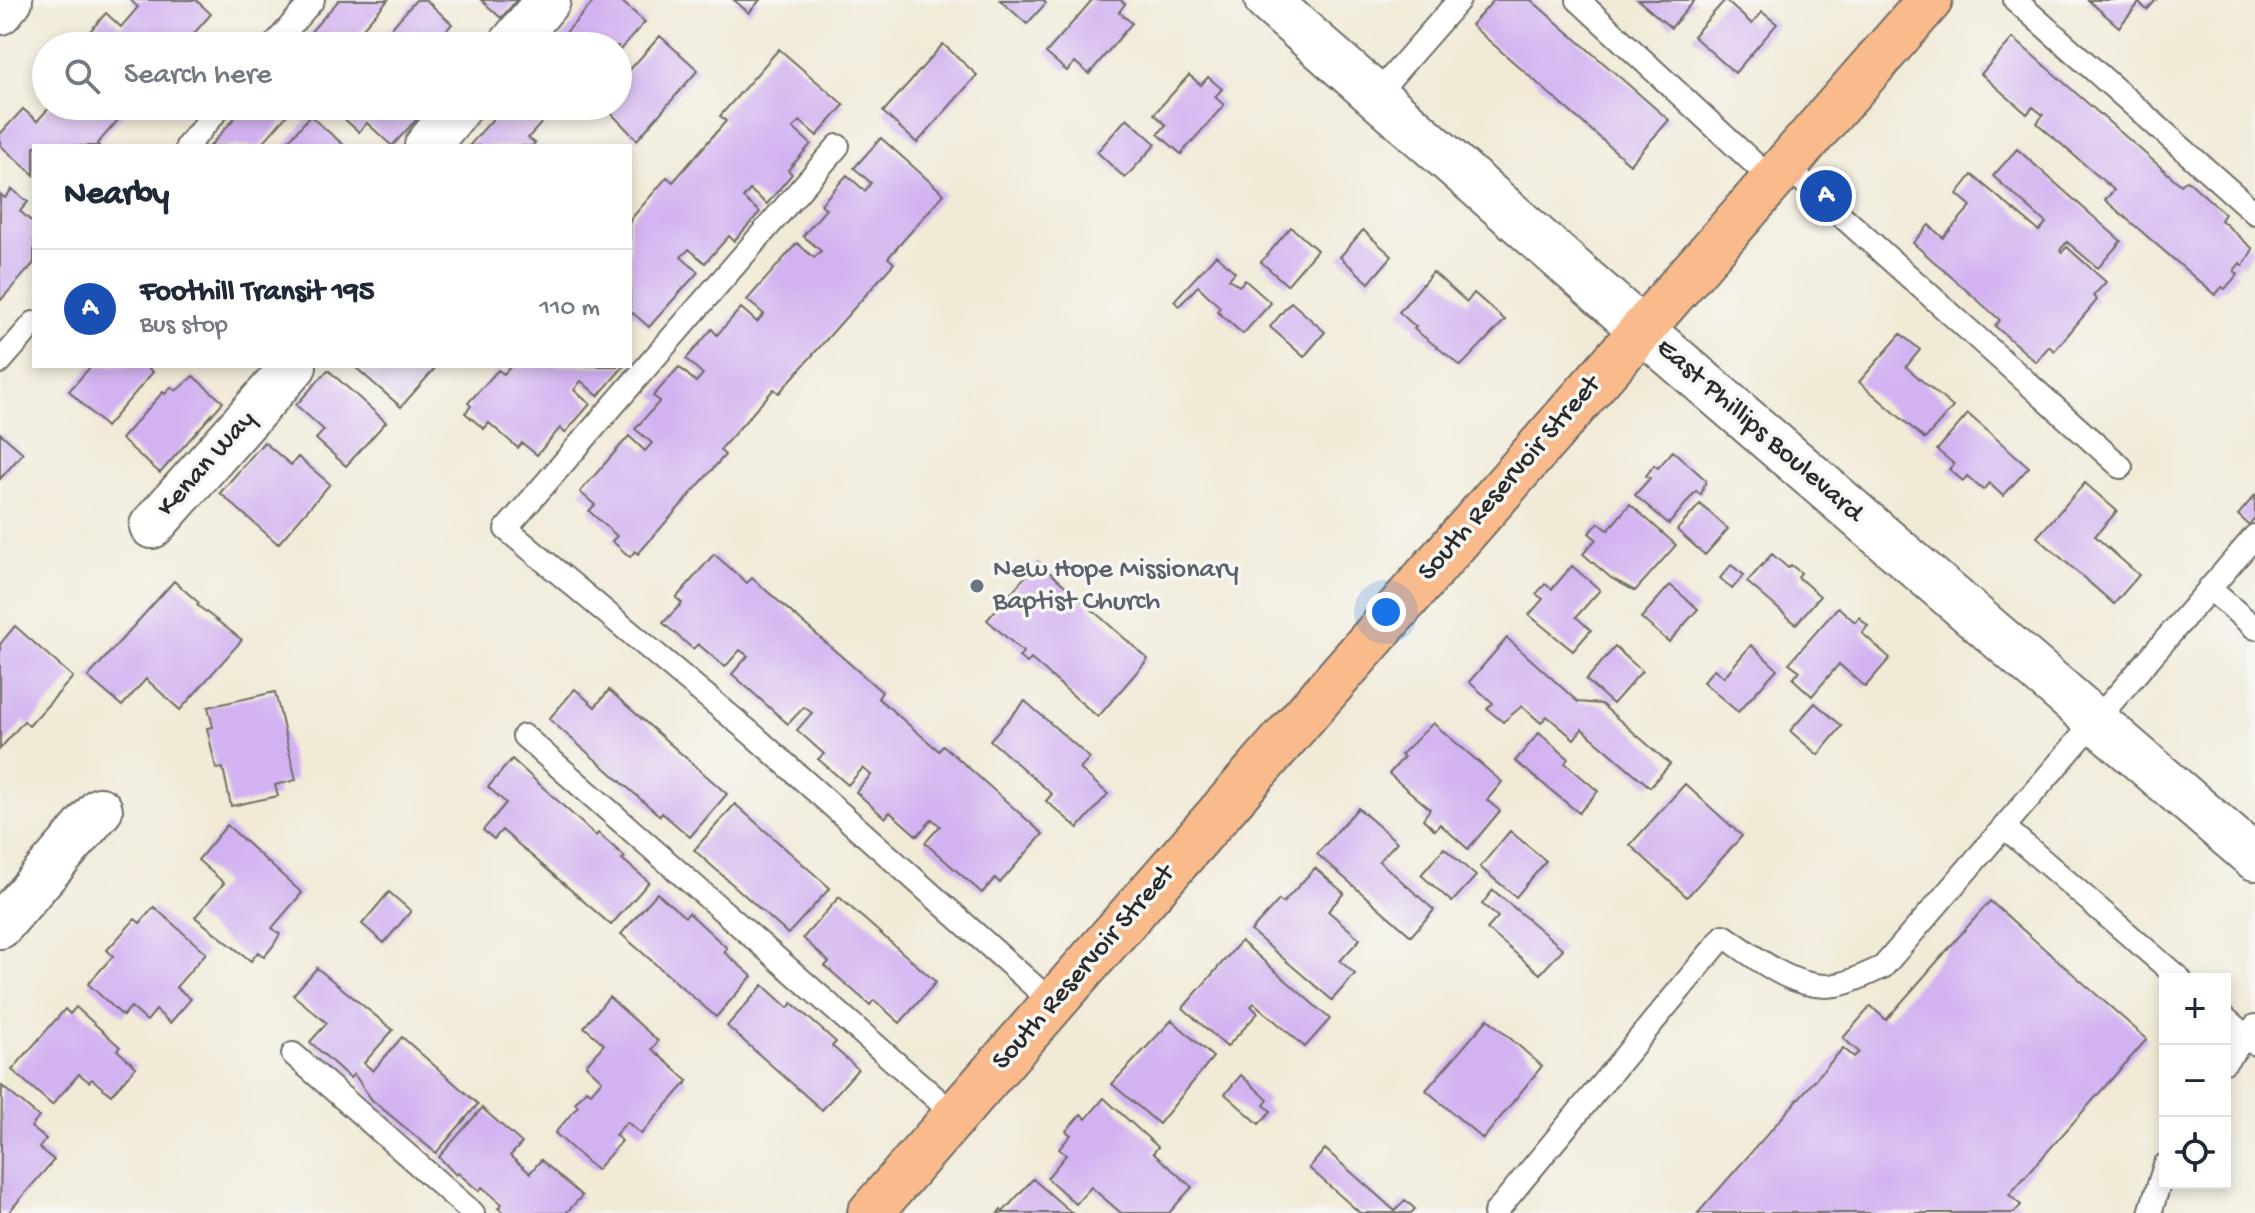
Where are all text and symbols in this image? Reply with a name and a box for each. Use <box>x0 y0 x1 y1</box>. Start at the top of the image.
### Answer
search box <box>32 32 632 120</box>
icon: search <box>60 54 104 98</box>
text: Search here <box>124 59 272 94</box>
pin: A <box>1800 166 1852 226</box>
text: Nearby <box>64 176 169 216</box>
text: Foothill Transit 195 <box>140 276 375 311</box>
text: A <box>82 294 98 325</box>
text: 110 m <box>540 294 600 325</box>
text: Bus stop <box>140 311 228 342</box>
street label: East Phillips Boulevard <box>1649 332 1871 532</box>
street label: South Reservoir Street <box>1412 367 1610 589</box>
street label: Kenan Way <box>151 404 263 524</box>
place label: New Hope Missionary Baptist Church <box>992 554 1239 619</box>
marker: New Hope Missionary Baptist Church <box>968 577 986 595</box>
your location <box>1366 592 1406 632</box>
street label: South Reservoir Street <box>986 856 1184 1078</box>
map controls <box>2159 973 2231 1189</box>
button: + <box>2159 973 2231 1045</box>
button: − <box>2159 1045 2231 1117</box>
button: locate <box>2159 1117 2231 1189</box>

